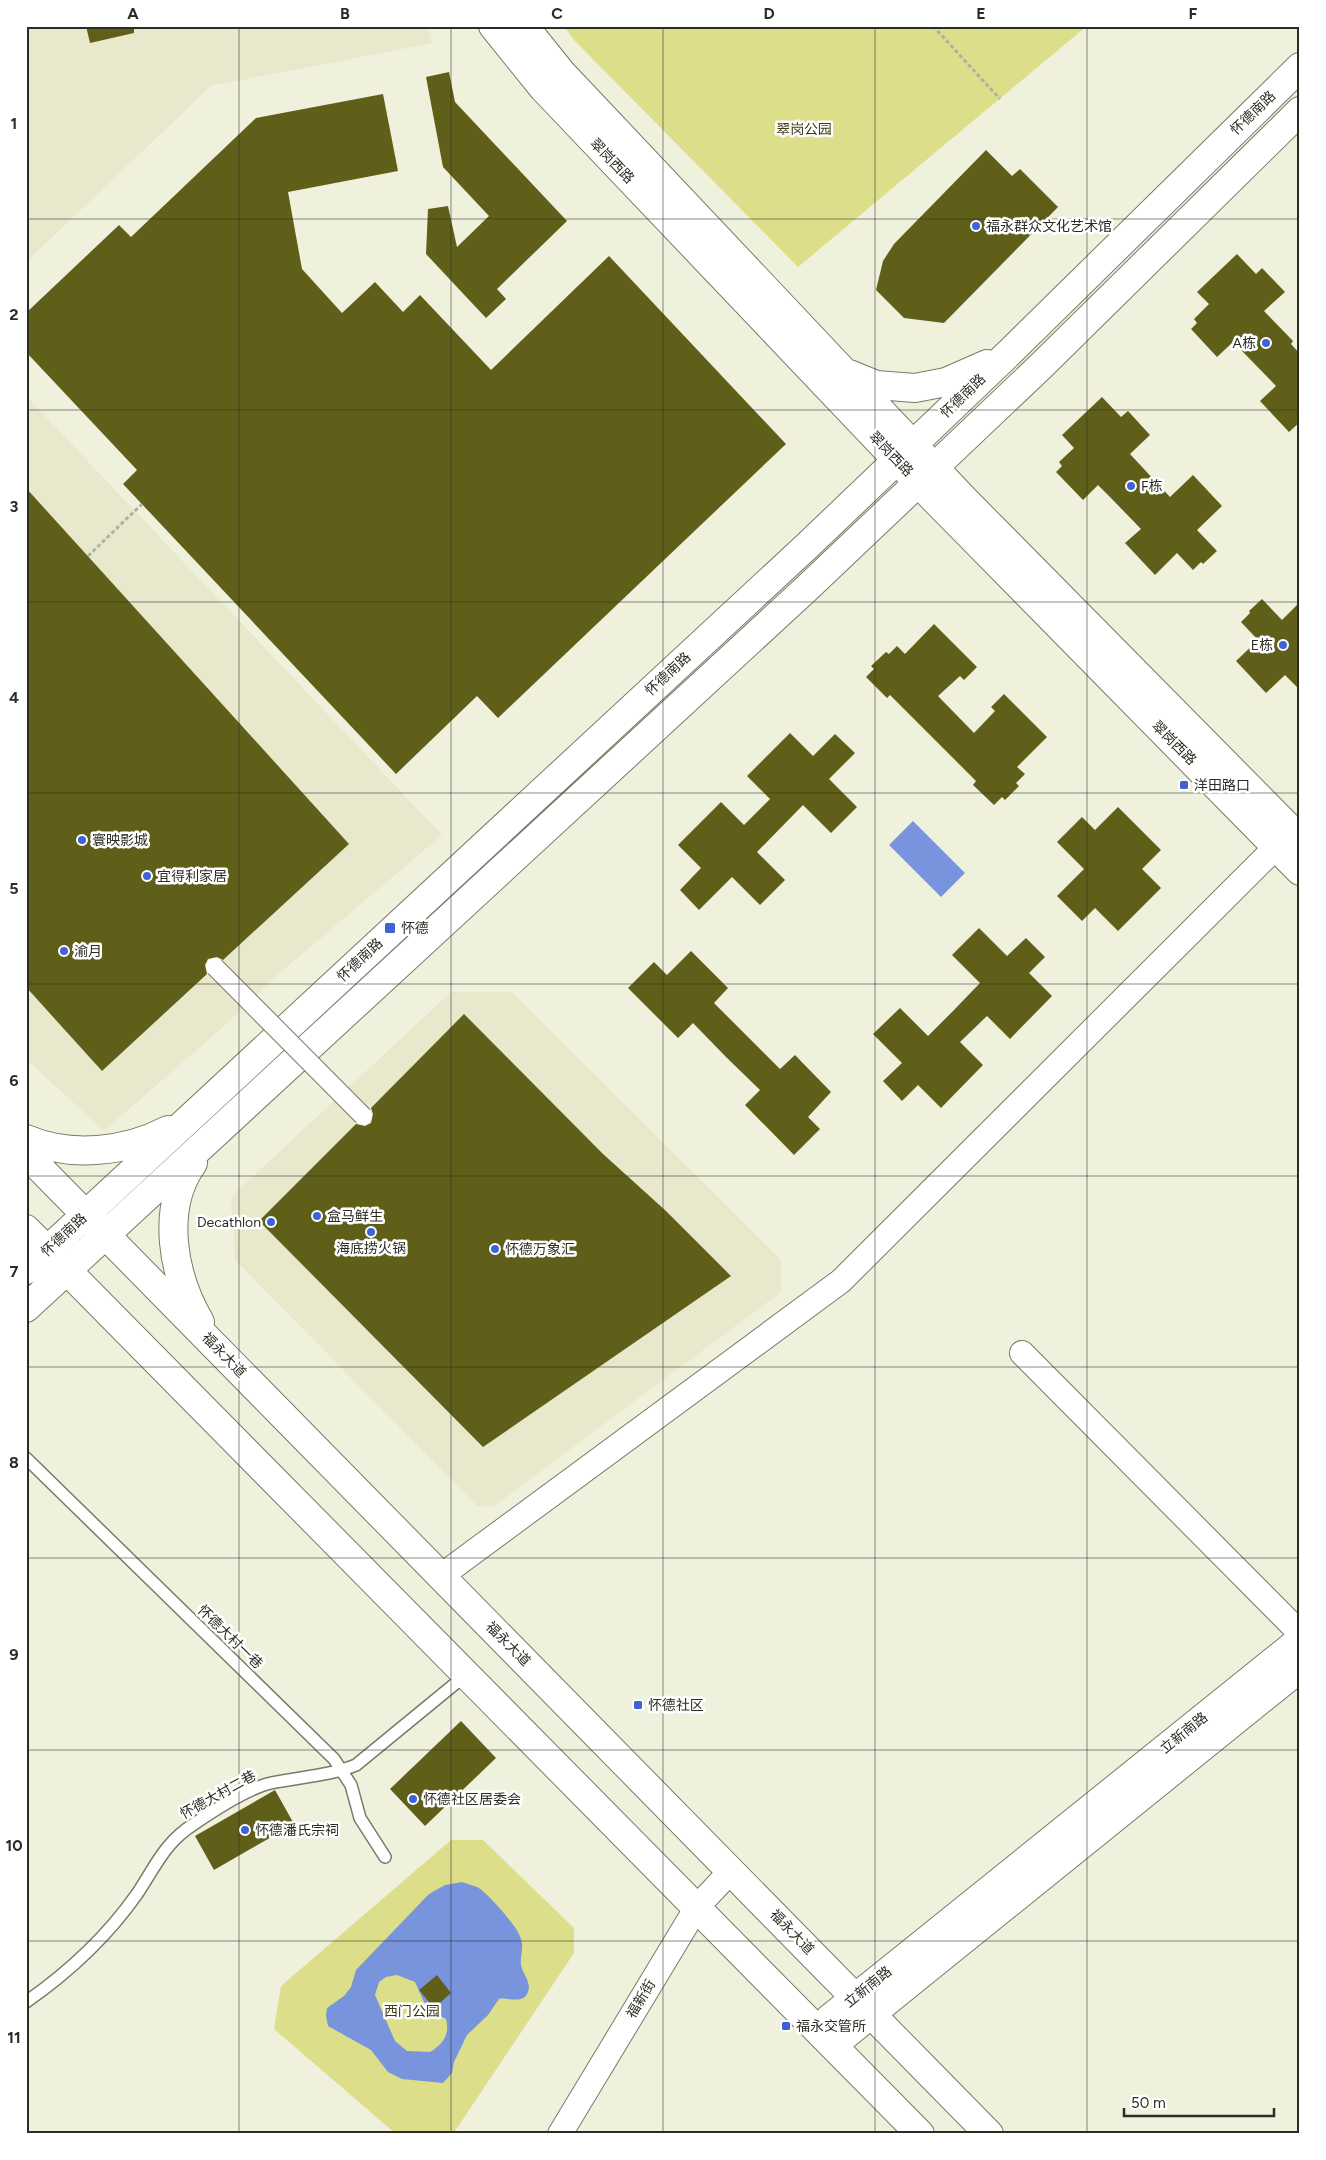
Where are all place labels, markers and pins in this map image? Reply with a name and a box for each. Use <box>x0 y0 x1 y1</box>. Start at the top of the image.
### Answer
place label: 福永群众文化艺术馆 <box>986 218 1112 235</box>
marker: 福永群众文化艺术馆 <box>970 220 982 232</box>
place label: A栋 <box>1233 335 1256 352</box>
marker: A栋 <box>1260 337 1272 349</box>
place label: F栋 <box>1141 478 1163 495</box>
marker: F栋 <box>1125 480 1137 492</box>
place label: E栋 <box>1251 637 1273 654</box>
marker: E栋 <box>1277 639 1289 651</box>
place label: 洋田路口 <box>1194 777 1250 794</box>
marker: 洋田路口 <box>1178 779 1190 791</box>
place label: 寰映影城 <box>92 832 148 849</box>
marker: 寰映影城 <box>76 834 88 846</box>
place label: 宜得利家居 <box>157 868 227 885</box>
marker: 宜得利家居 <box>141 870 153 882</box>
place label: 怀德 <box>401 920 429 937</box>
marker: 怀德 <box>383 921 397 935</box>
place label: 渝月 <box>74 943 102 960</box>
marker: 渝月 <box>58 945 70 957</box>
place label: 盒马鲜生 <box>327 1208 383 1225</box>
marker: 盒马鲜生 <box>311 1210 323 1222</box>
place label: Decathlon <box>197 1214 261 1231</box>
marker: Decathlon <box>265 1216 277 1228</box>
marker: 海底捞火锅 <box>365 1226 377 1238</box>
place label: 海底捞火锅 <box>336 1240 406 1257</box>
place label: 怀德万象汇 <box>505 1241 575 1258</box>
marker: 怀德万象汇 <box>489 1243 501 1255</box>
place label: 怀德社区 <box>648 1697 704 1714</box>
marker: 怀德社区 <box>632 1699 644 1711</box>
place label: 怀德社区居委会 <box>423 1791 521 1808</box>
marker: 怀德社区居委会 <box>407 1793 419 1805</box>
place label: 怀德潘氏宗祠 <box>255 1822 339 1839</box>
marker: 怀德潘氏宗祠 <box>239 1824 251 1836</box>
place label: 福永交管所 <box>796 2018 866 2035</box>
marker: 福永交管所 <box>780 2020 792 2032</box>

